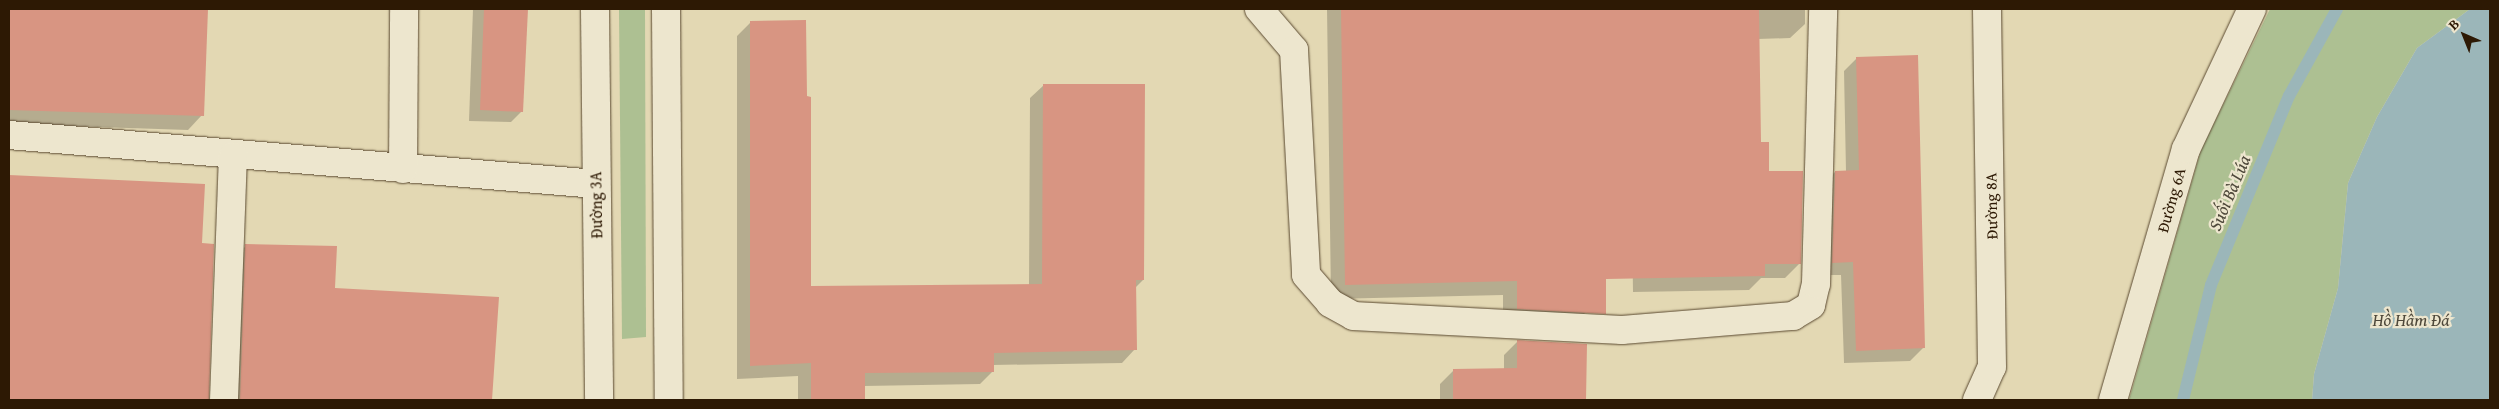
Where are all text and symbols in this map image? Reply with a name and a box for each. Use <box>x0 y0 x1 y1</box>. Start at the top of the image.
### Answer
north arrow <box>2439 10 2489 60</box>
text: B <box>2444 14 2464 34</box>
water label: Suối Bà Lúa <box>2204 152 2256 234</box>
street label: Đường 6A <box>2153 165 2189 235</box>
street label: Đường 3A <box>586 172 606 238</box>
street label: Đường 8A <box>1981 173 2001 239</box>
water label: Hồ Hầm Đá <box>2373 309 2449 331</box>

